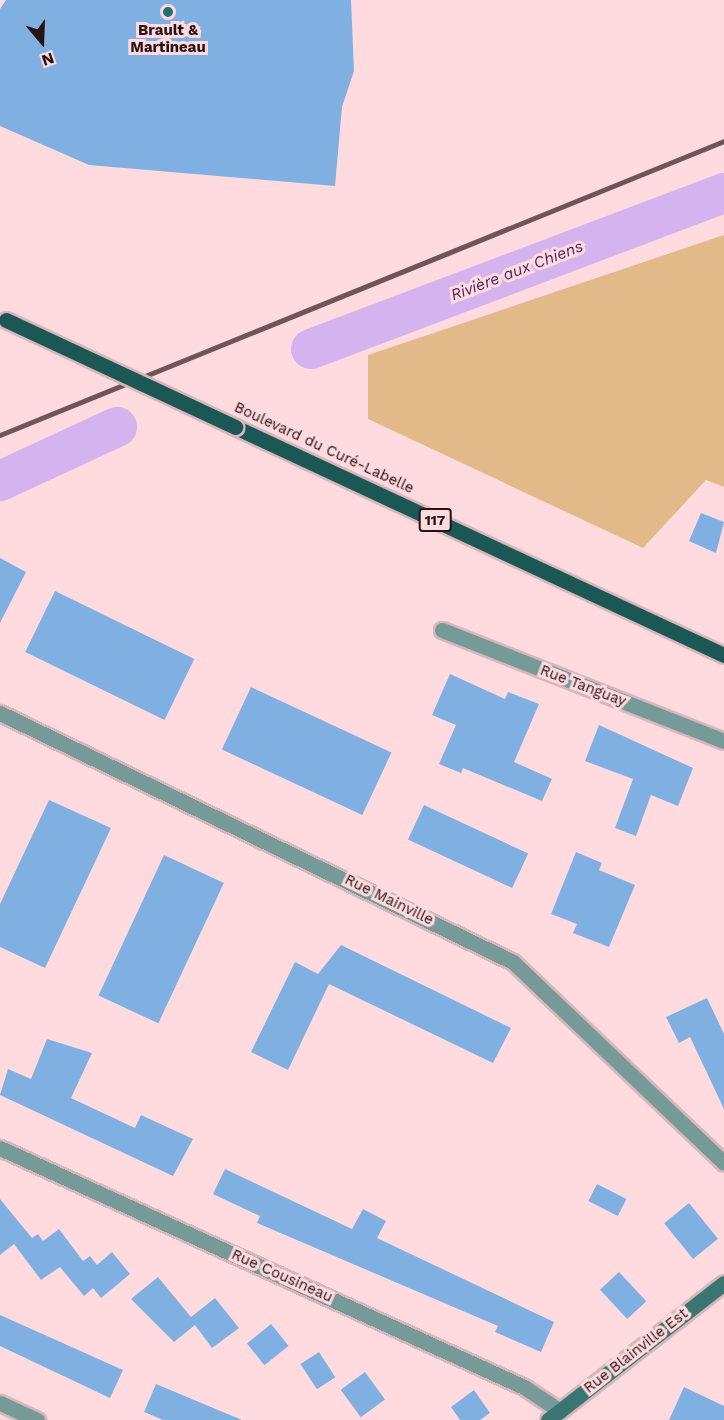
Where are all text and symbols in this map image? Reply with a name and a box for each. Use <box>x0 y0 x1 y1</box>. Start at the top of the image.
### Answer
marker: Brault & Martineau <box>161 5 175 19</box>
north arrow <box>12 12 72 72</box>
place label: Brault & Martineau <box>130 21 206 56</box>
text: N <box>39 49 57 70</box>
water label: Rivière aux Chiens <box>448 237 586 305</box>
street label: Boulevard du Curé-Labelle <box>231 398 417 498</box>
road number: 117 <box>418 509 452 531</box>
street label: Rue Tanguay <box>537 661 629 711</box>
street label: Rue Mainville <box>342 871 436 929</box>
street label: Rue Cousineau <box>229 1246 335 1306</box>
street label: Rue Blainville Est <box>580 1305 692 1397</box>

